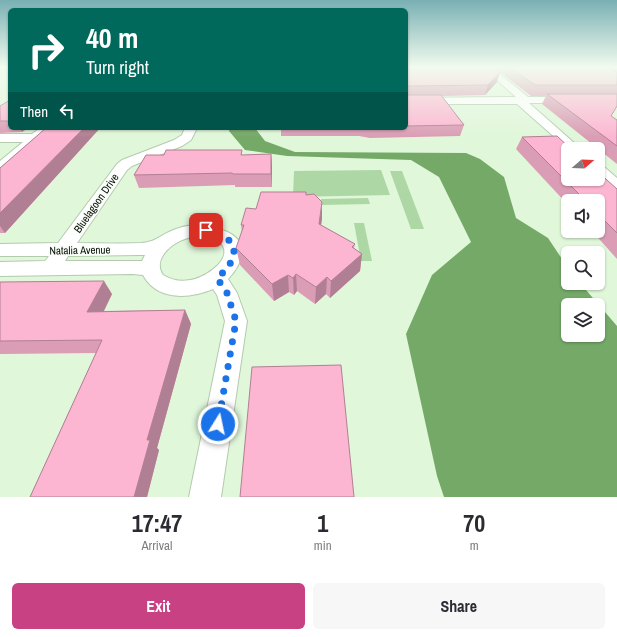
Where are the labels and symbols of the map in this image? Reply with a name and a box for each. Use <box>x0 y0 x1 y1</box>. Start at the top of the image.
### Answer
north arrow <box>561 142 605 186</box>
street label: Bluelagoon Drive <box>70 171 122 235</box>
pin <box>189 213 223 247</box>
street label: Natalia Avenue <box>49 242 111 258</box>
position arrow <box>197 403 239 445</box>

